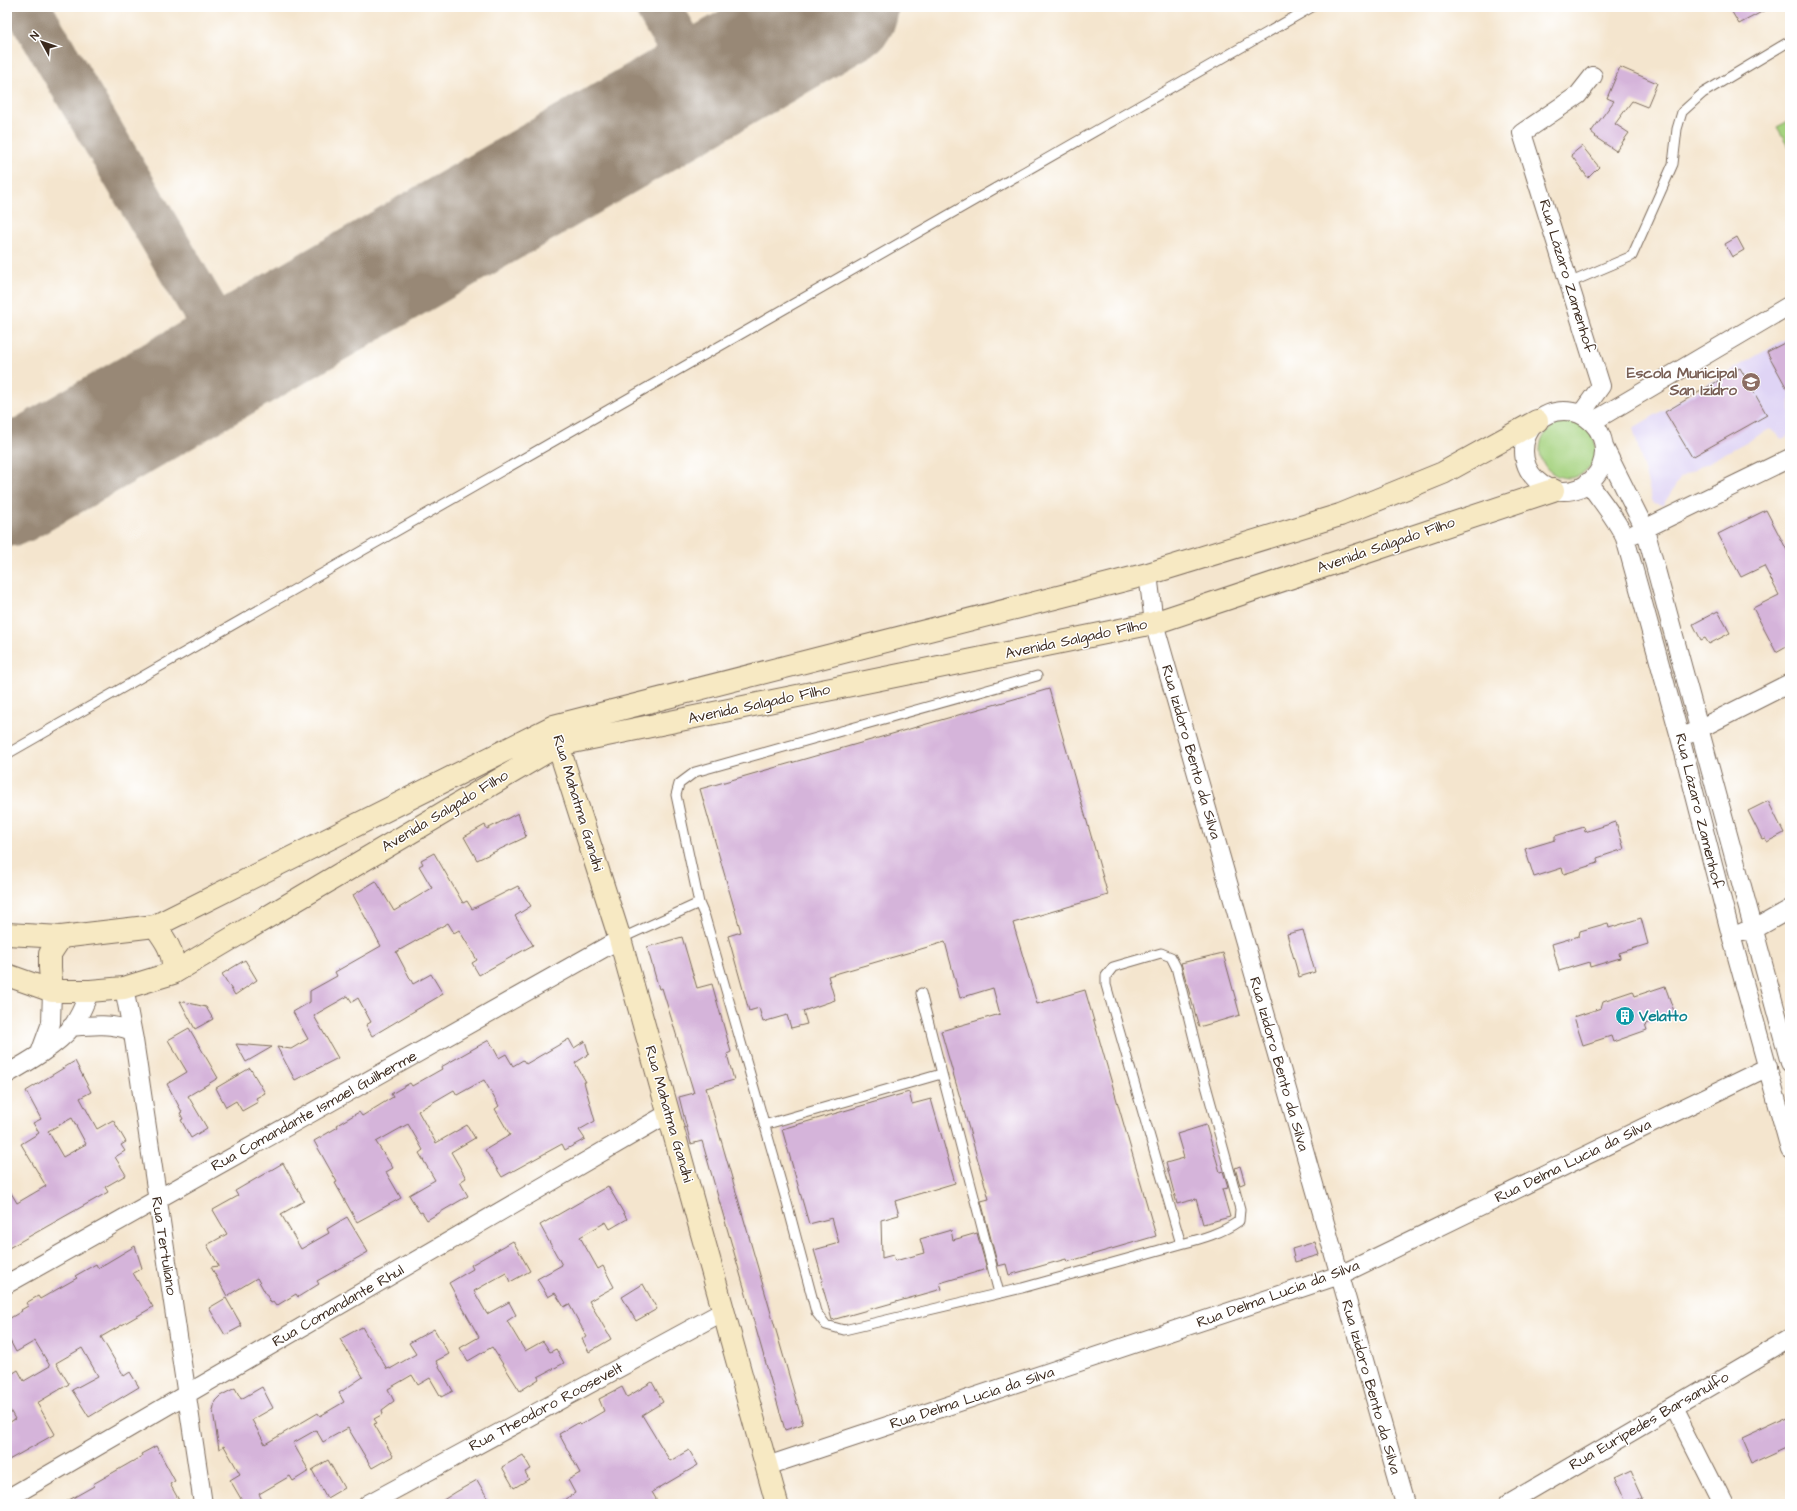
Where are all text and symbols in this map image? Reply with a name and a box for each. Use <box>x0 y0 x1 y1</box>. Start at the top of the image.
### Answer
north arrow <box>22 22 62 62</box>
text: N <box>27 28 43 43</box>
street label: Rua Lázaro Zamenhof <box>1534 197 1600 355</box>
place label: Escola Municipal San Izidro <box>1627 363 1738 401</box>
school or university icon: Escola Municipal San Izidro <box>1740 371 1762 393</box>
street label: Avenida Salgado Filho <box>1314 511 1459 579</box>
street label: Avenida Salgado Filho <box>1003 614 1150 665</box>
street label: Rua Izidoro Bento da Silva <box>1156 662 1226 842</box>
street label: Avenida Salgado Filho <box>686 679 833 730</box>
street label: Rua Lázaro Zamenhof <box>1670 731 1728 891</box>
street label: Rua Mahatma Gandhi <box>547 732 609 874</box>
street label: Avenida Salgado Filho <box>378 764 513 858</box>
street label: Rua Izidoro Bento da Silva <box>1244 974 1314 1154</box>
building icon: Velatto <box>1614 1005 1636 1027</box>
place label: Velatto <box>1638 1006 1688 1027</box>
street label: Rua Mahatma Gandhi <box>639 1043 699 1186</box>
street label: Rua Comandante Ismael Guilherme <box>207 1045 421 1177</box>
street label: Rua Delma Lucia da Silva <box>1491 1114 1655 1208</box>
street label: Rua Tertuliano <box>146 1195 182 1297</box>
street label: Rua Delma Lucia da Silva <box>1194 1255 1363 1333</box>
street label: Rua Comandante Rhul <box>268 1260 408 1352</box>
street label: Rua Izidoro Bento da Silva <box>1336 1297 1406 1477</box>
street label: Rua Theodoro Roosevelt <box>465 1357 627 1457</box>
street label: Rua Delma Lucia da Silva <box>887 1361 1057 1435</box>
street label: Rua Eurípedes Barsanulfo <box>1565 1366 1733 1475</box>

